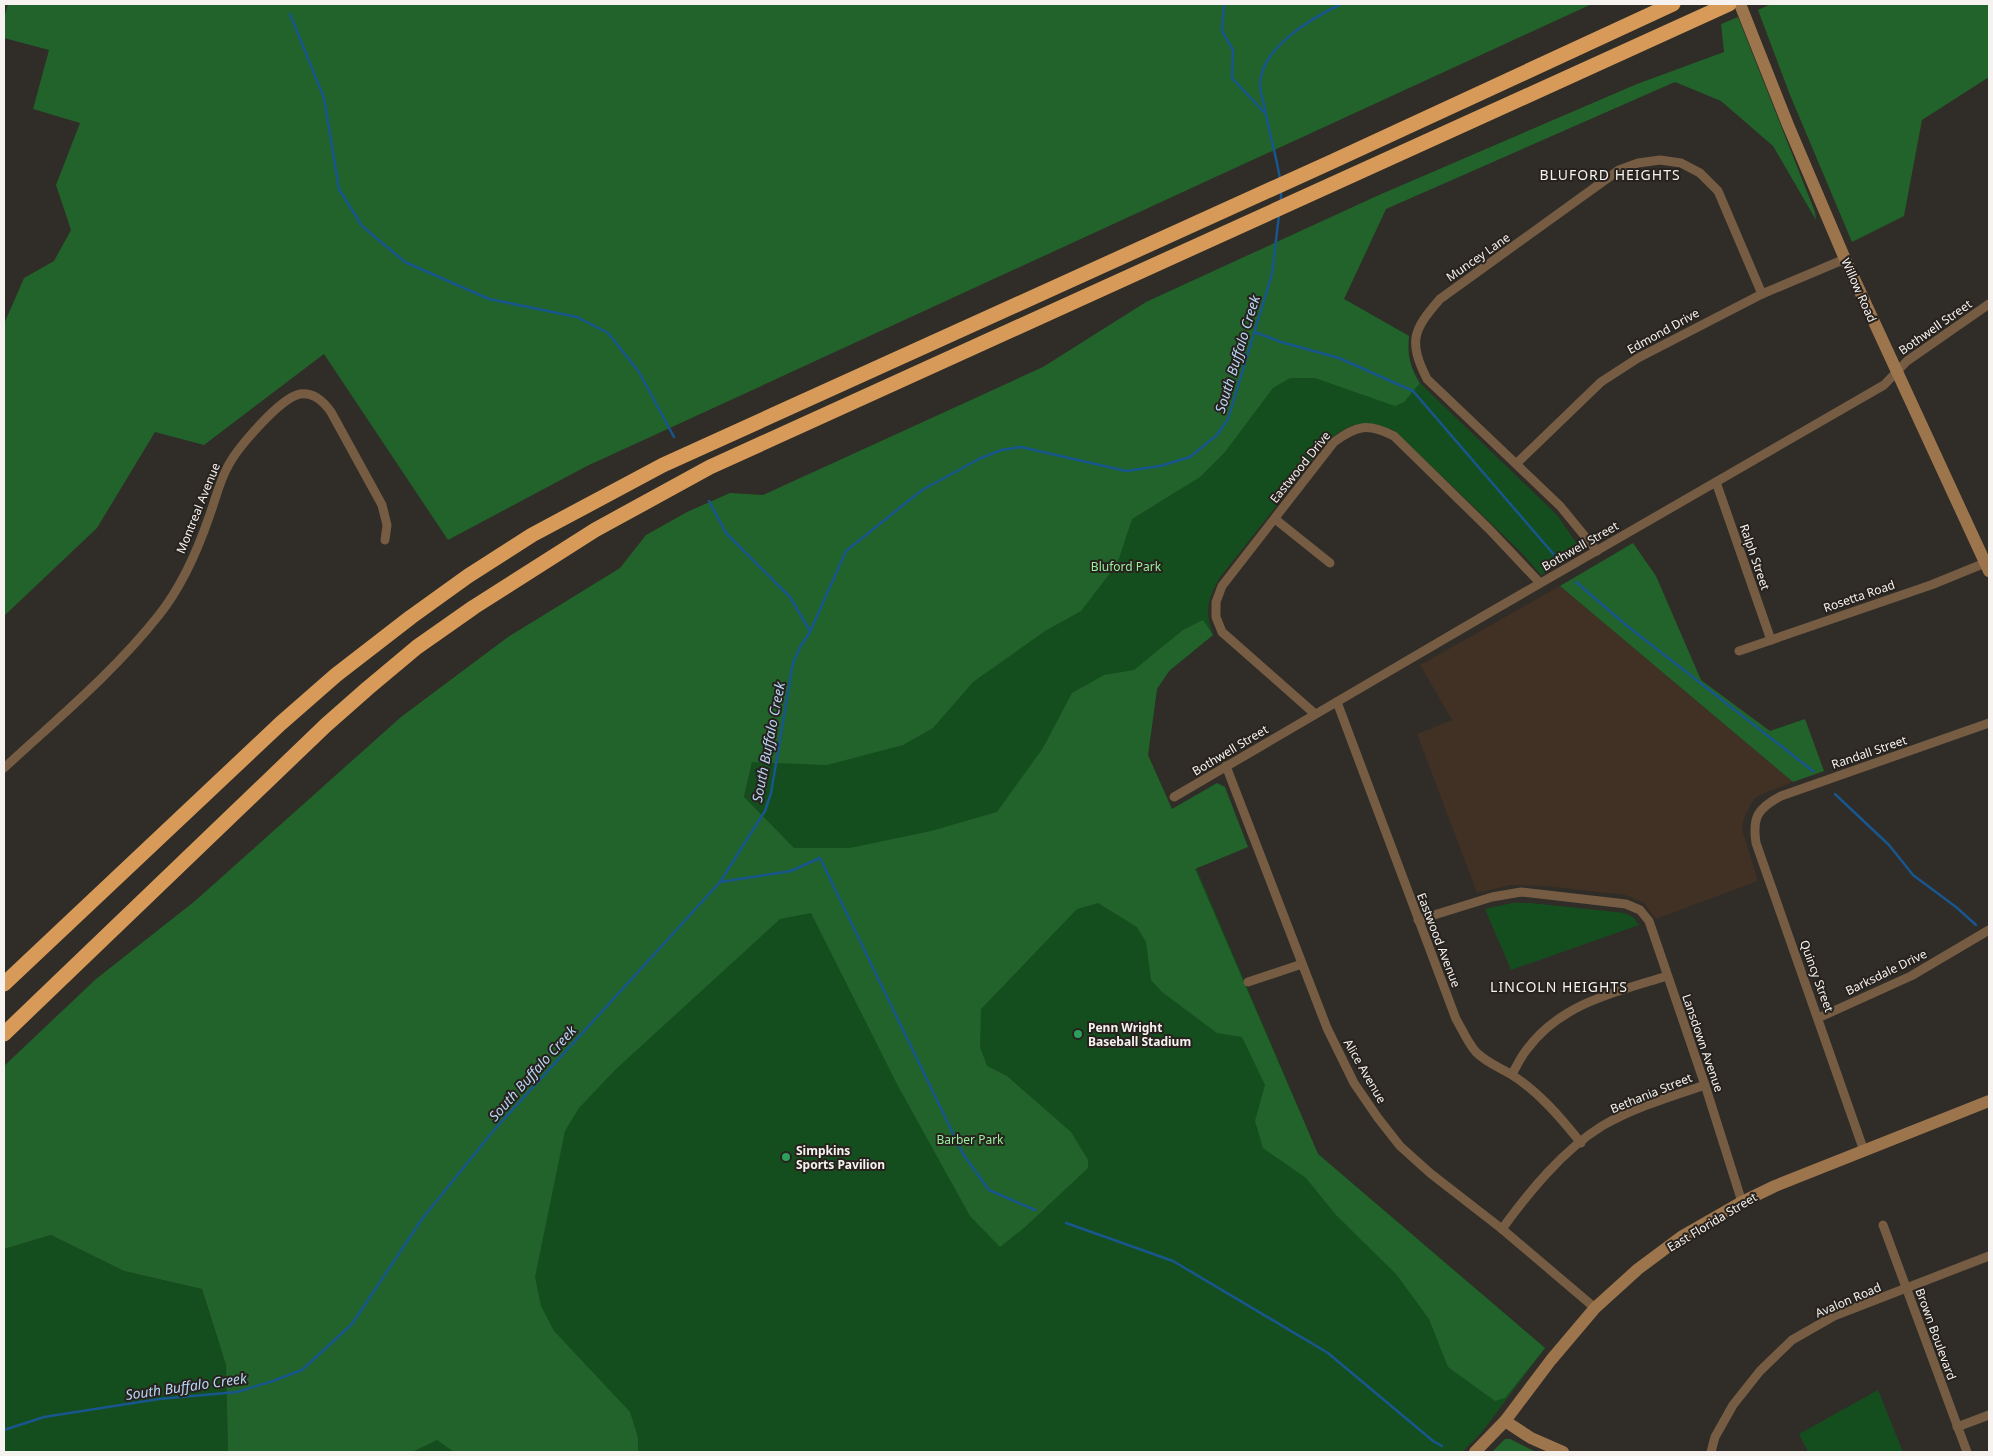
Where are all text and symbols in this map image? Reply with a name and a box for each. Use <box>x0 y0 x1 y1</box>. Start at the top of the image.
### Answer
district label: BLUFORD HEIGHTS <box>1539 165 1681 184</box>
street label: Muncey Lane <box>1443 229 1514 285</box>
street label: Willow Road <box>1837 255 1881 325</box>
water label: South Buffalo Creek <box>1210 292 1264 415</box>
street label: Bothwell Street <box>1895 295 1976 359</box>
street label: Edmond Drive <box>1624 304 1702 358</box>
street label: Eastwood Drive <box>1266 427 1334 506</box>
street label: Montreal Avenue <box>172 460 224 556</box>
street label: Bothwell Street <box>1539 517 1622 575</box>
street label: Ralph Street <box>1736 522 1774 593</box>
park label: Bluford Park <box>1091 558 1162 575</box>
street label: Rosetta Road <box>1821 576 1897 616</box>
water label: South Buffalo Creek <box>747 679 789 804</box>
street label: Bothwell Street <box>1189 720 1272 779</box>
street label: Randall Street <box>1829 731 1910 773</box>
street label: Eastwood Avenue <box>1413 890 1465 990</box>
street label: Quincy Street <box>1796 937 1838 1015</box>
street label: Barksdale Drive <box>1843 945 1930 999</box>
district label: LINCOLN HEIGHTS <box>1490 977 1628 996</box>
street label: Lansdown Avenue <box>1678 992 1728 1095</box>
place label: Penn Wright Baseball Stadium <box>1088 1019 1191 1050</box>
water label: South Buffalo Creek <box>484 1020 581 1125</box>
marker: Penn Wright Baseball Stadium <box>1072 1028 1084 1040</box>
street label: Alice Avenue <box>1340 1036 1390 1106</box>
street label: Bethania Street <box>1608 1069 1695 1117</box>
park label: Barber Park <box>936 1131 1004 1148</box>
place label: Simpkins Sports Pavilion <box>796 1142 885 1173</box>
marker: Simpkins Sports Pavilion <box>780 1151 792 1163</box>
street label: East Florida Street <box>1664 1188 1761 1256</box>
street label: Avalon Road <box>1812 1278 1884 1322</box>
street label: Brown Boulevard <box>1912 1286 1960 1382</box>
water label: South Buffalo Creek <box>124 1368 249 1404</box>

